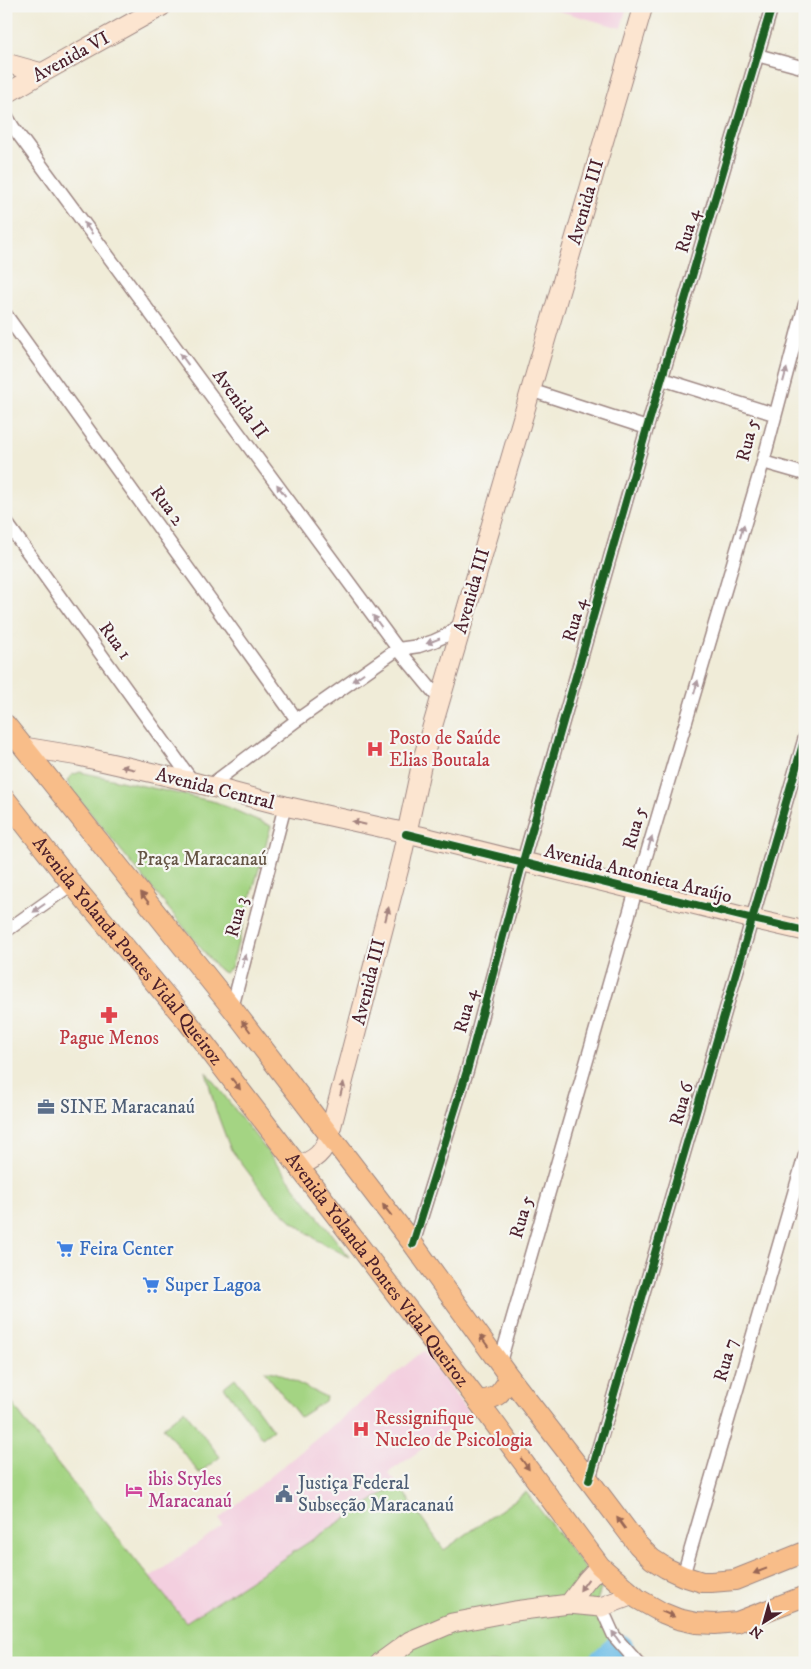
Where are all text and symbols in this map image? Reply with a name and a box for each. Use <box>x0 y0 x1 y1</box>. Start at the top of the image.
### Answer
street label: Avenida VI <box>29 26 114 87</box>
street label: Avenida III <box>563 156 609 247</box>
street label: Rua 4 <box>671 205 706 256</box>
one-way arrow <box>83 221 93 235</box>
one-way arrow <box>179 353 190 366</box>
street label: Avenida II <box>207 365 273 443</box>
one-way arrow <box>782 367 790 382</box>
street label: Rua 5 <box>732 416 765 464</box>
street label: Rua 2 <box>145 482 189 531</box>
one-way arrow <box>276 483 286 497</box>
one-way arrow <box>739 524 747 539</box>
street label: Avenida III <box>449 545 495 636</box>
street label: Rua 4 <box>558 594 593 645</box>
one-way arrow <box>372 614 382 628</box>
street label: Rua 1 <box>94 618 136 664</box>
one-way arrow <box>425 638 440 645</box>
one-way arrow <box>351 672 364 682</box>
one-way arrow <box>693 680 701 695</box>
place label: Posto de Saúde Elias Boutala <box>389 727 501 772</box>
hospital icon: Posto de Saúde Elias Boutala <box>365 739 385 759</box>
one-way arrow <box>120 763 136 771</box>
street label: Avenida Central <box>153 763 277 815</box>
street label: Rua 5 <box>618 803 652 852</box>
one-way arrow <box>351 819 366 827</box>
street label: Avenida Yolanda Pontes Vidal Queiroz <box>28 832 228 1070</box>
one-way arrow <box>647 836 655 851</box>
street label: Avenida Antonieta Araújo <box>542 840 734 908</box>
park label: Praça Maracanaú <box>137 848 267 871</box>
one-way arrow <box>139 892 150 905</box>
street label: Rua 3 <box>221 894 253 940</box>
one-way arrow <box>32 903 46 913</box>
one-way arrow <box>383 907 391 922</box>
street label: Avenida III <box>347 936 391 1027</box>
one-way arrow <box>241 953 249 968</box>
street label: Rua 4 <box>449 985 483 1036</box>
pharmacy icon: Pague Menos <box>99 1005 119 1025</box>
one-way arrow <box>240 1020 251 1033</box>
place label: Pague Menos <box>59 1027 159 1050</box>
one-way arrow <box>231 1077 242 1090</box>
street label: Rua 6 <box>665 1079 699 1128</box>
one-way arrow <box>338 1081 346 1096</box>
place label: SINE Maracanaú <box>60 1096 195 1119</box>
office icon: SINE Maracanaú <box>36 1097 56 1117</box>
street label: Avenida Yolanda Pontes Vidal Queiroz <box>281 1148 474 1391</box>
street label: Rua 5 <box>505 1192 539 1241</box>
one-way arrow <box>382 1203 392 1217</box>
place label: Feira Center <box>79 1238 174 1261</box>
supermarket icon: Feira Center <box>55 1239 75 1259</box>
place label: Super Lagoa <box>165 1274 261 1297</box>
supermarket icon: Super Lagoa <box>141 1275 161 1295</box>
one-way arrow <box>479 1334 489 1348</box>
street label: Rua 7 <box>709 1336 743 1384</box>
place label: Ressignifique Nucleo de Psicologia <box>375 1407 532 1452</box>
hospital icon: Ressignifique Nucleo de Psicologia <box>351 1419 371 1439</box>
one-way arrow <box>520 1457 530 1471</box>
place label: ibis Styles Maracanaú <box>148 1468 232 1513</box>
place label: Justiça Federal Subseção Maracanaú <box>296 1472 454 1517</box>
hotel icon: ibis Styles Maracanaú <box>124 1480 144 1500</box>
public building icon: Justiça Federal Subseção Maracanaú <box>274 1484 294 1504</box>
one-way arrow <box>615 1517 626 1530</box>
one-way arrow <box>752 1567 767 1575</box>
one-way arrow <box>579 1578 589 1591</box>
north arrow <box>738 1596 788 1646</box>
one-way arrow <box>661 1611 675 1619</box>
text: N <box>746 1621 767 1642</box>
one-way arrow <box>611 1630 621 1644</box>

